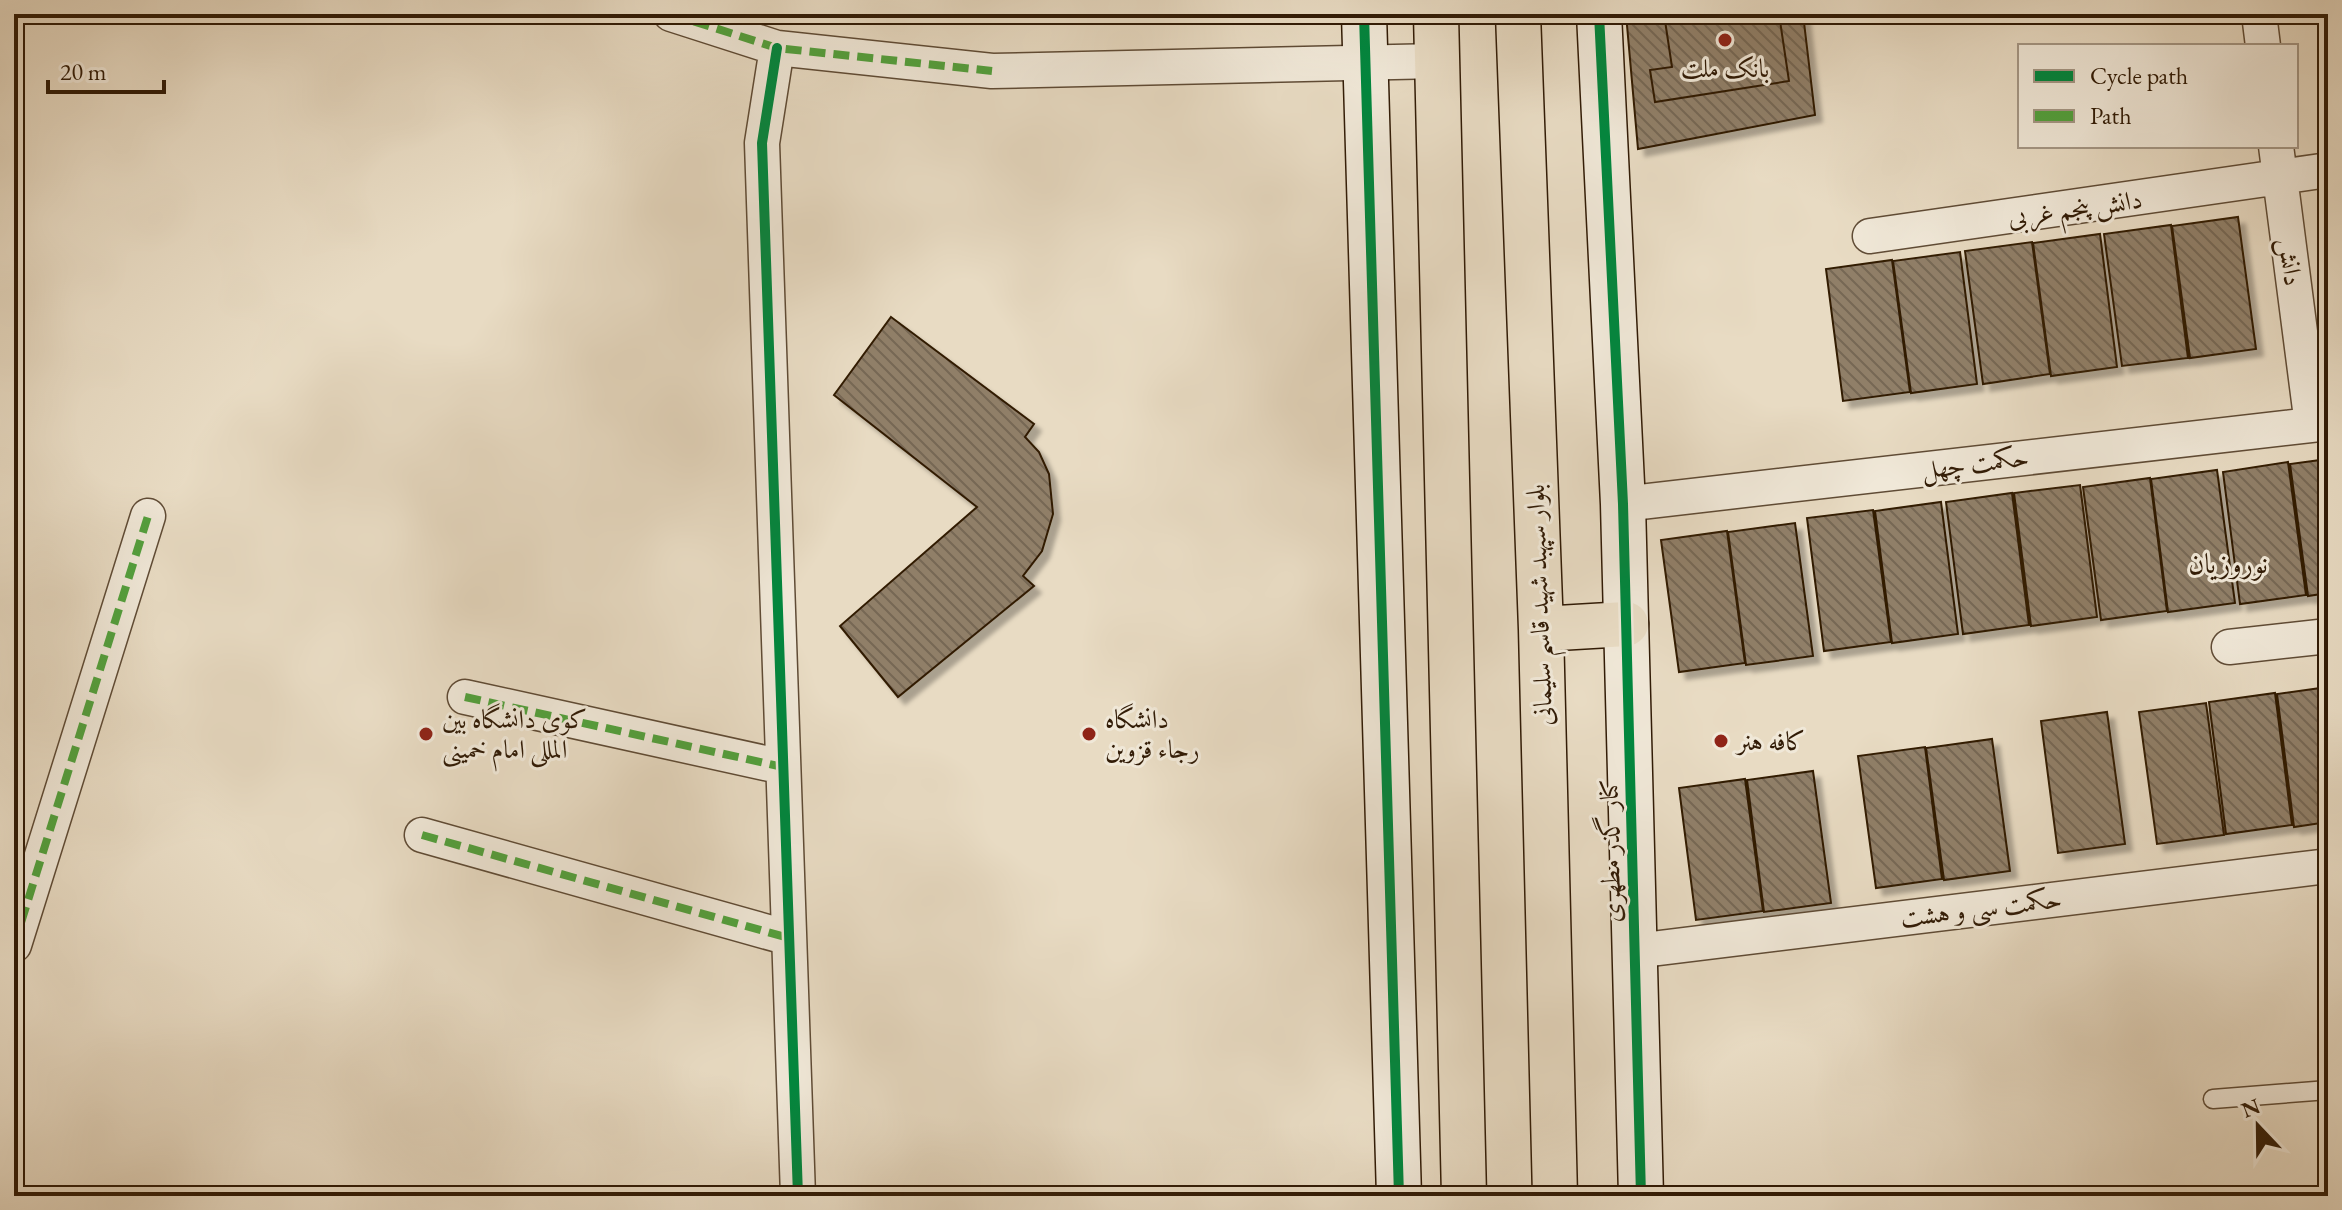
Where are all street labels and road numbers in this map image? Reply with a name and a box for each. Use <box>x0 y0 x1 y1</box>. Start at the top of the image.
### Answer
street label: دانش پنجم غربی <box>2005 182 2146 242</box>
street label: دانش <box>2270 236 2311 288</box>
street label: حکمت چهل <box>1919 440 2031 487</box>
street label: بلوار سپهبد شهید قاسم سلیمانی <box>1518 483 1569 727</box>
street label: کنار گذر مطهری <box>1591 779 1628 923</box>
street label: حکمت سی و هشت <box>1898 881 2064 937</box>

